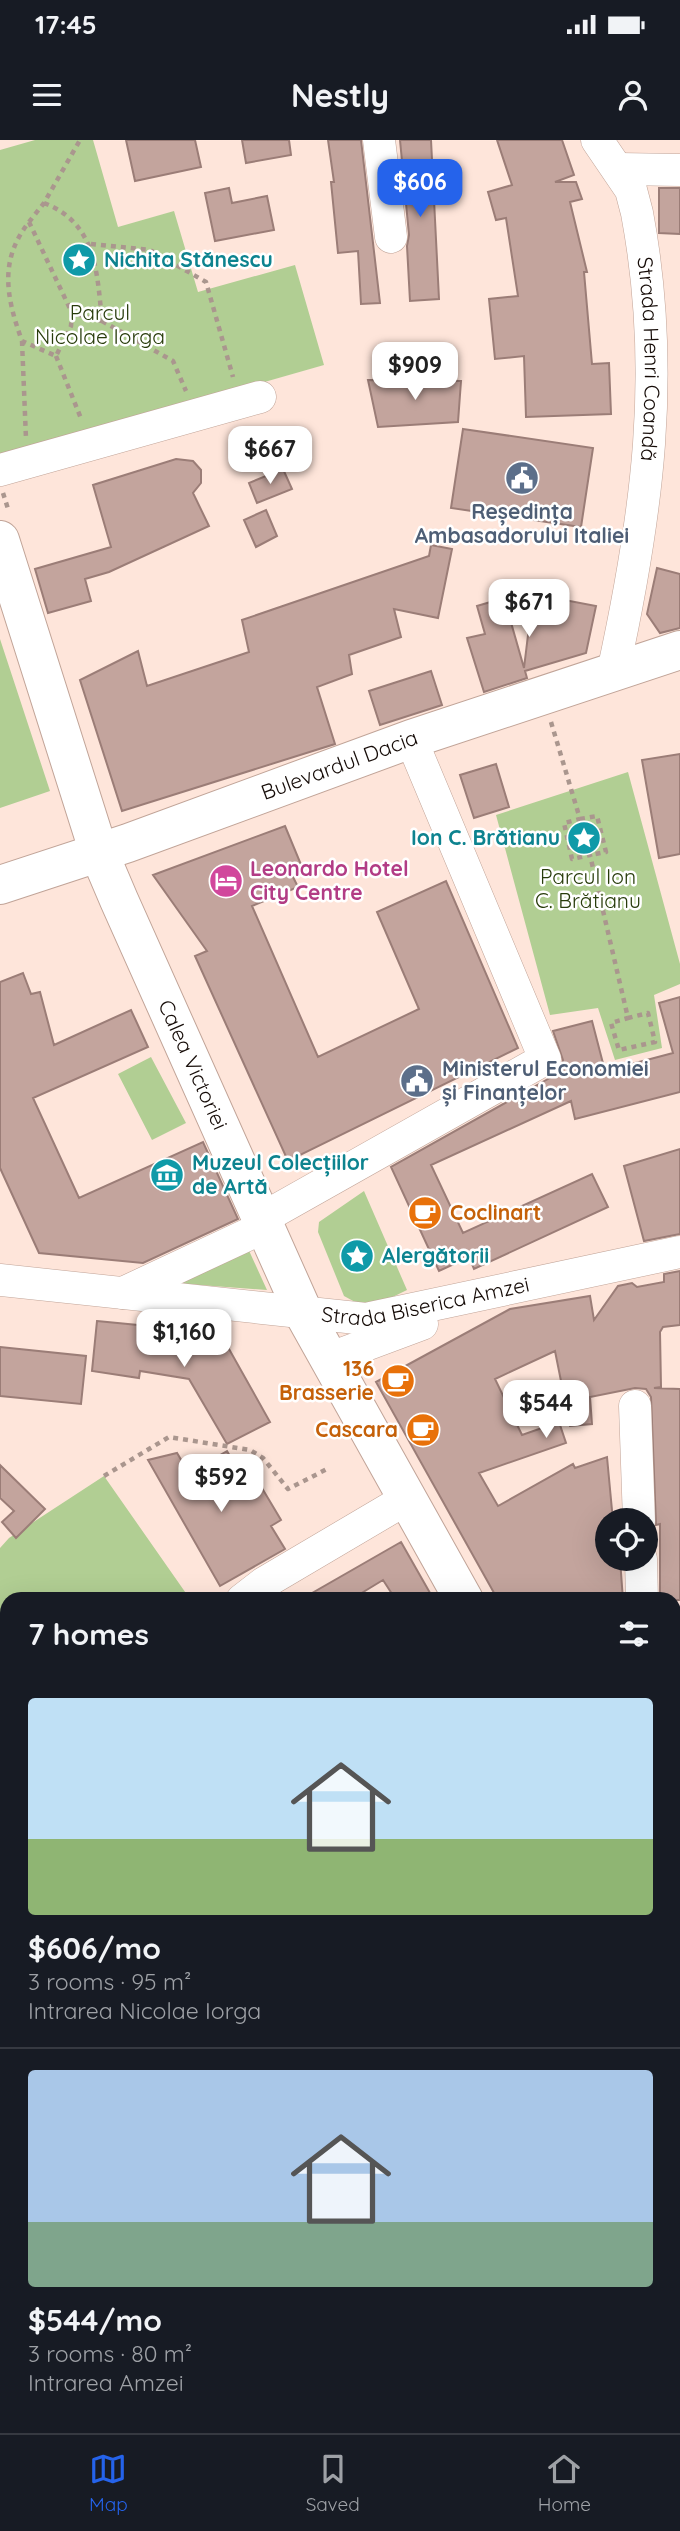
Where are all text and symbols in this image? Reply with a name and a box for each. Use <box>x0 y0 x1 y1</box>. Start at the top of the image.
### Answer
text: 17:45 <box>35 8 97 41</box>
text: Nestly <box>291 75 389 115</box>
icon: menu <box>28 76 66 114</box>
icon: person <box>614 76 652 114</box>
pin: $606 <box>379 160 461 219</box>
text: $606 <box>393 167 447 196</box>
place icon: Nichita Stănescu <box>60 241 98 279</box>
place label: Nichita Stănescu <box>104 246 273 272</box>
street label: Strada Henri Coandă <box>632 255 666 462</box>
park label: Parcul Nicolae Iorga <box>35 299 165 349</box>
pin: $909 <box>374 342 456 402</box>
text: $909 <box>388 350 442 379</box>
pin: $667 <box>229 426 311 486</box>
text: $667 <box>244 434 296 463</box>
public building icon: Reședința Ambasadorului Italiei <box>503 459 541 497</box>
place label: Reședința Ambasadorului Italiei <box>415 498 629 548</box>
pin: $671 <box>488 580 570 639</box>
text: $671 <box>505 587 553 616</box>
street label: Bulevardul Dacia <box>257 724 421 805</box>
place icon: Ion C. Brătianu <box>565 819 603 857</box>
place label: Ion C. Brătianu <box>411 824 560 850</box>
place label: Leonardo Hotel City Centre <box>250 855 409 905</box>
hotel icon: Leonardo Hotel City Centre <box>207 862 245 900</box>
park label: Parcul Ion C. Brătianu <box>535 863 641 913</box>
street label: Calea Victoriei <box>153 996 234 1134</box>
place label: Ministerul Economiei și Finanțelor <box>442 1055 649 1107</box>
public building icon: Ministerul Economiei și Finanțelor <box>398 1062 436 1100</box>
place label: Muzeul Colecțiilor de Artă <box>192 1149 369 1199</box>
museum icon: Muzeul Colecțiilor de Artă <box>148 1156 186 1194</box>
cafe icon: Coclinart <box>406 1194 444 1232</box>
place label: Coclinart <box>450 1199 541 1225</box>
place icon: Alergătorii <box>338 1237 376 1275</box>
place label: Alergătorii <box>382 1242 489 1268</box>
street label: Strada Biserica Amzei <box>320 1271 532 1332</box>
pin: $1,160 <box>127 1310 241 1369</box>
text: $1,160 <box>152 1317 216 1346</box>
place label: 136 Brasserie <box>279 1355 374 1405</box>
cafe icon: 136 Brasserie <box>379 1362 417 1400</box>
pin: $544 <box>505 1380 587 1440</box>
text: $544 <box>519 1388 573 1417</box>
cafe icon: Cascara <box>404 1411 442 1449</box>
place label: Cascara <box>315 1416 398 1442</box>
pin: $592 <box>180 1454 262 1514</box>
text: $592 <box>194 1462 248 1491</box>
map controls <box>595 1508 658 1571</box>
button: locate <box>595 1508 658 1571</box>
text: 7 homes <box>28 1615 149 1653</box>
icon: filters <box>615 1615 653 1653</box>
icon: home <box>278 1744 404 1870</box>
text: $606/mo <box>28 1929 161 1967</box>
text: 3 rooms · 95 m² <box>28 1967 191 1996</box>
text: Intrarea Nicolae Iorga <box>28 1996 261 2025</box>
icon: home <box>278 2116 404 2242</box>
text: $544/mo <box>28 2301 162 2339</box>
text: 3 rooms · 80 m² <box>28 2339 192 2368</box>
text: Intrarea Amzei <box>28 2368 184 2397</box>
tab: Map <box>89 2450 128 2516</box>
tab: Saved <box>306 2450 360 2516</box>
tab: Home <box>538 2450 591 2516</box>

